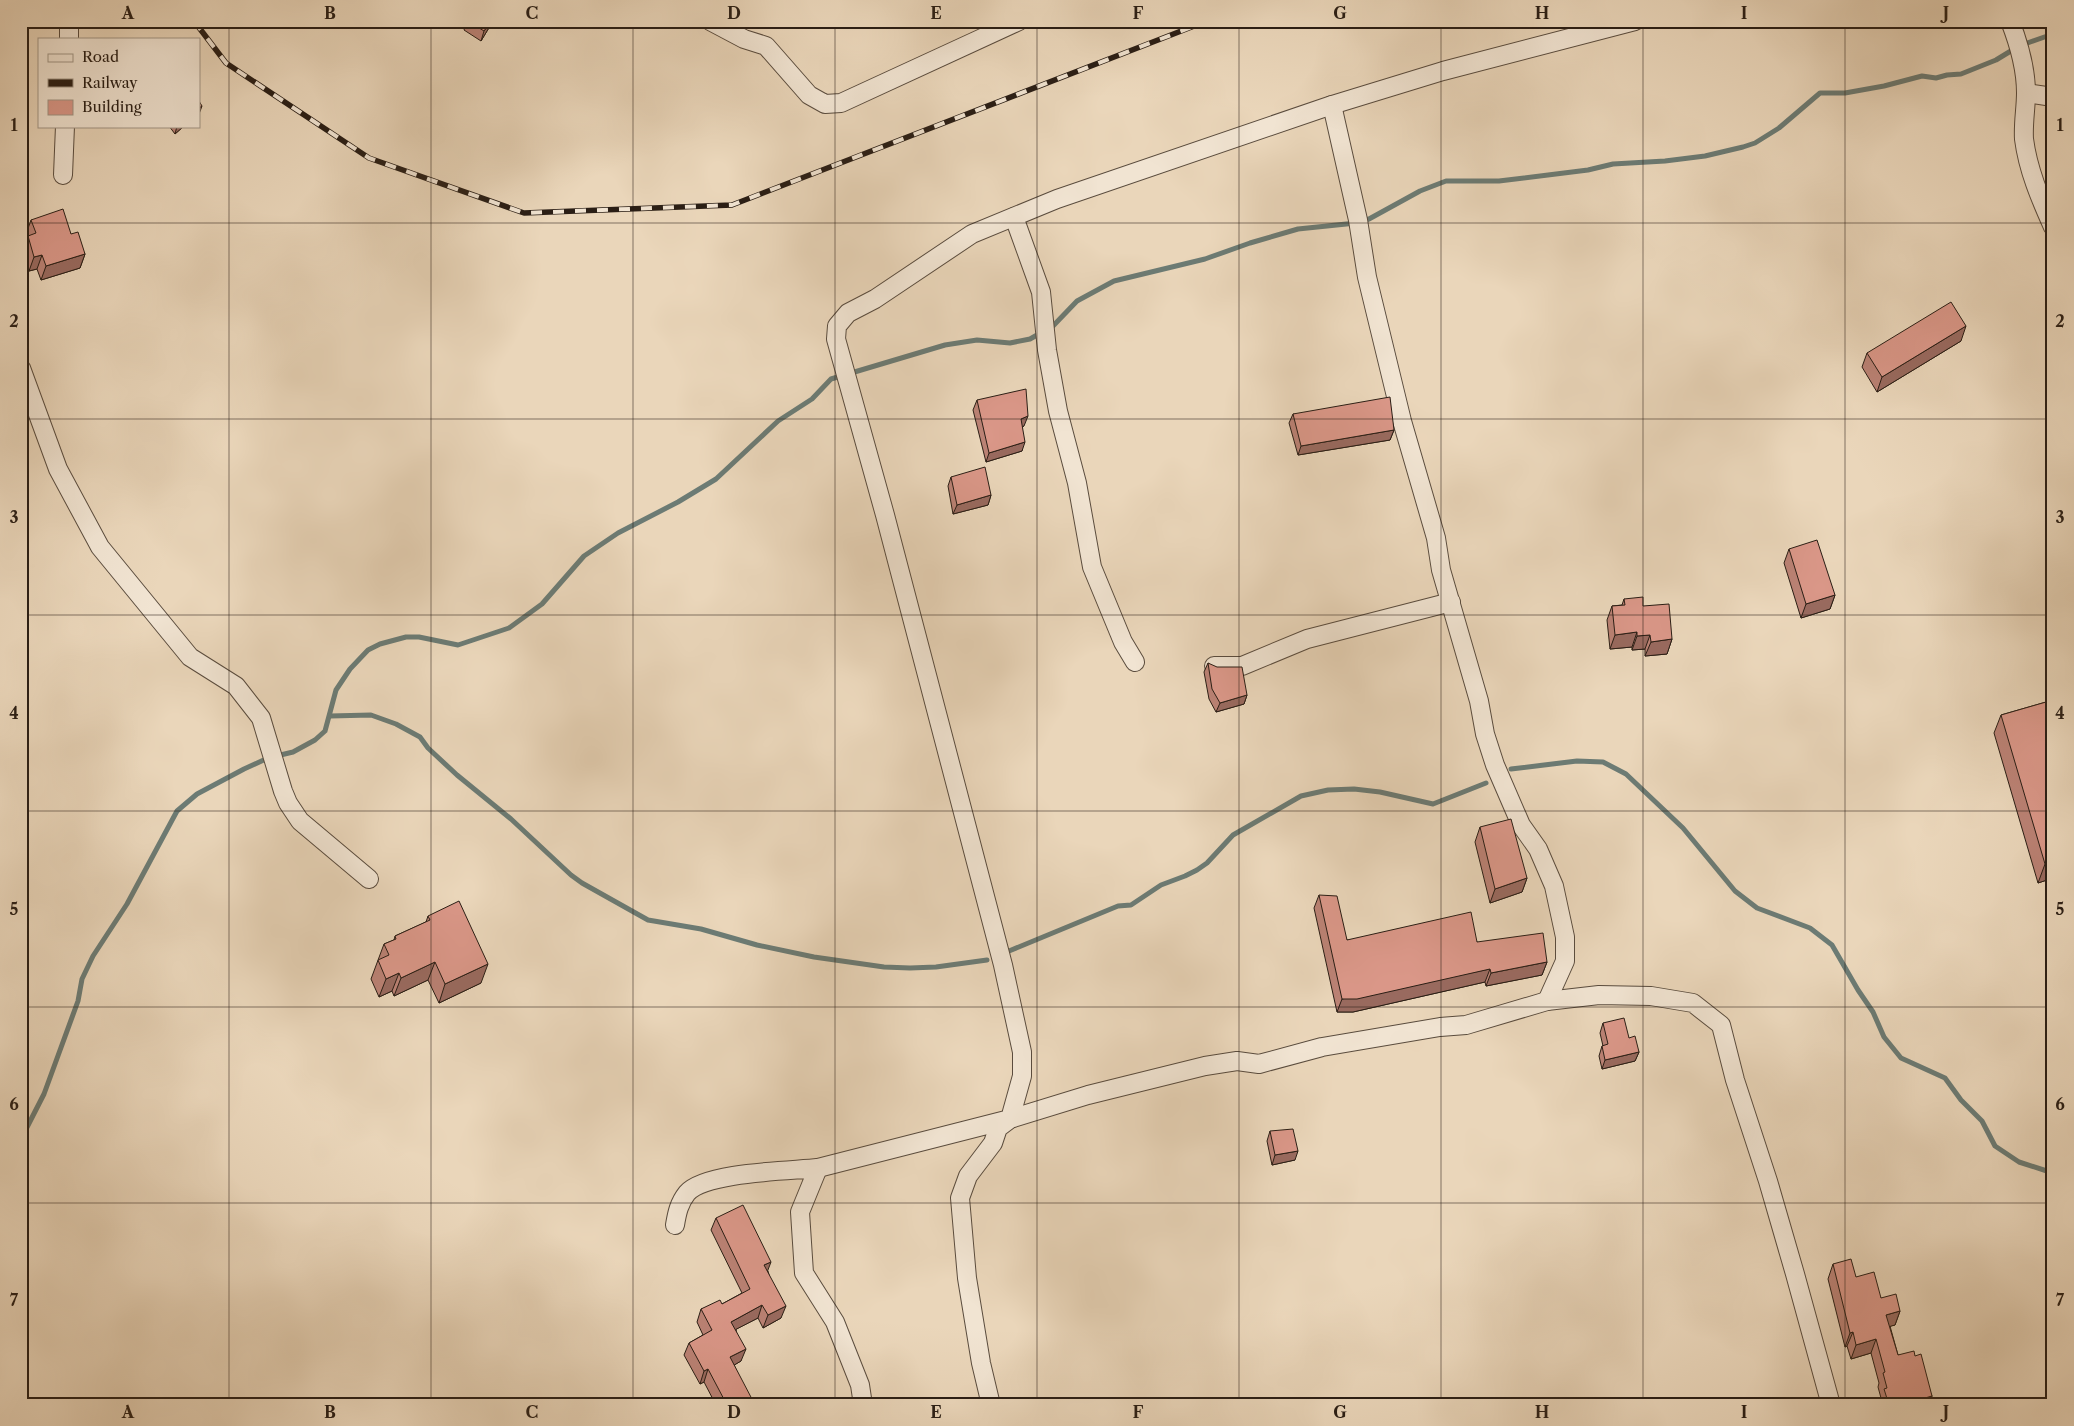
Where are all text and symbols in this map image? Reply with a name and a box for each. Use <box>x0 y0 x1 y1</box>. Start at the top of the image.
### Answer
text: A <box>121 3 135 23</box>
text: B <box>324 3 336 23</box>
text: C <box>526 3 538 23</box>
text: D <box>727 3 741 23</box>
text: E <box>930 3 942 23</box>
text: F <box>1133 3 1144 23</box>
text: G <box>1333 3 1347 23</box>
text: H <box>1535 3 1549 23</box>
text: I <box>1741 3 1748 23</box>
text: J <box>1940 3 1949 23</box>
legend <box>38 38 200 128</box>
text: Road <box>82 47 119 66</box>
text: Railway <box>82 73 138 92</box>
text: Building <box>82 97 142 116</box>
text: 1 <box>10 115 18 135</box>
text: 1 <box>2056 115 2064 135</box>
text: 2 <box>9 311 19 331</box>
text: 2 <box>2055 311 2065 331</box>
text: 3 <box>9 507 19 527</box>
text: 3 <box>2055 507 2065 527</box>
text: 4 <box>9 703 19 723</box>
text: 4 <box>2055 703 2065 723</box>
text: 5 <box>10 899 19 919</box>
text: 5 <box>2056 899 2065 919</box>
text: 6 <box>9 1094 19 1114</box>
text: 6 <box>2055 1094 2065 1114</box>
text: 7 <box>10 1290 19 1310</box>
text: 7 <box>2056 1290 2065 1310</box>
text: A <box>121 1402 135 1422</box>
text: B <box>324 1402 336 1422</box>
text: C <box>526 1402 538 1422</box>
text: D <box>727 1402 741 1422</box>
text: E <box>930 1402 942 1422</box>
text: F <box>1133 1402 1144 1422</box>
text: G <box>1333 1402 1347 1422</box>
text: H <box>1535 1402 1549 1422</box>
text: I <box>1741 1402 1748 1422</box>
text: J <box>1940 1402 1949 1422</box>

